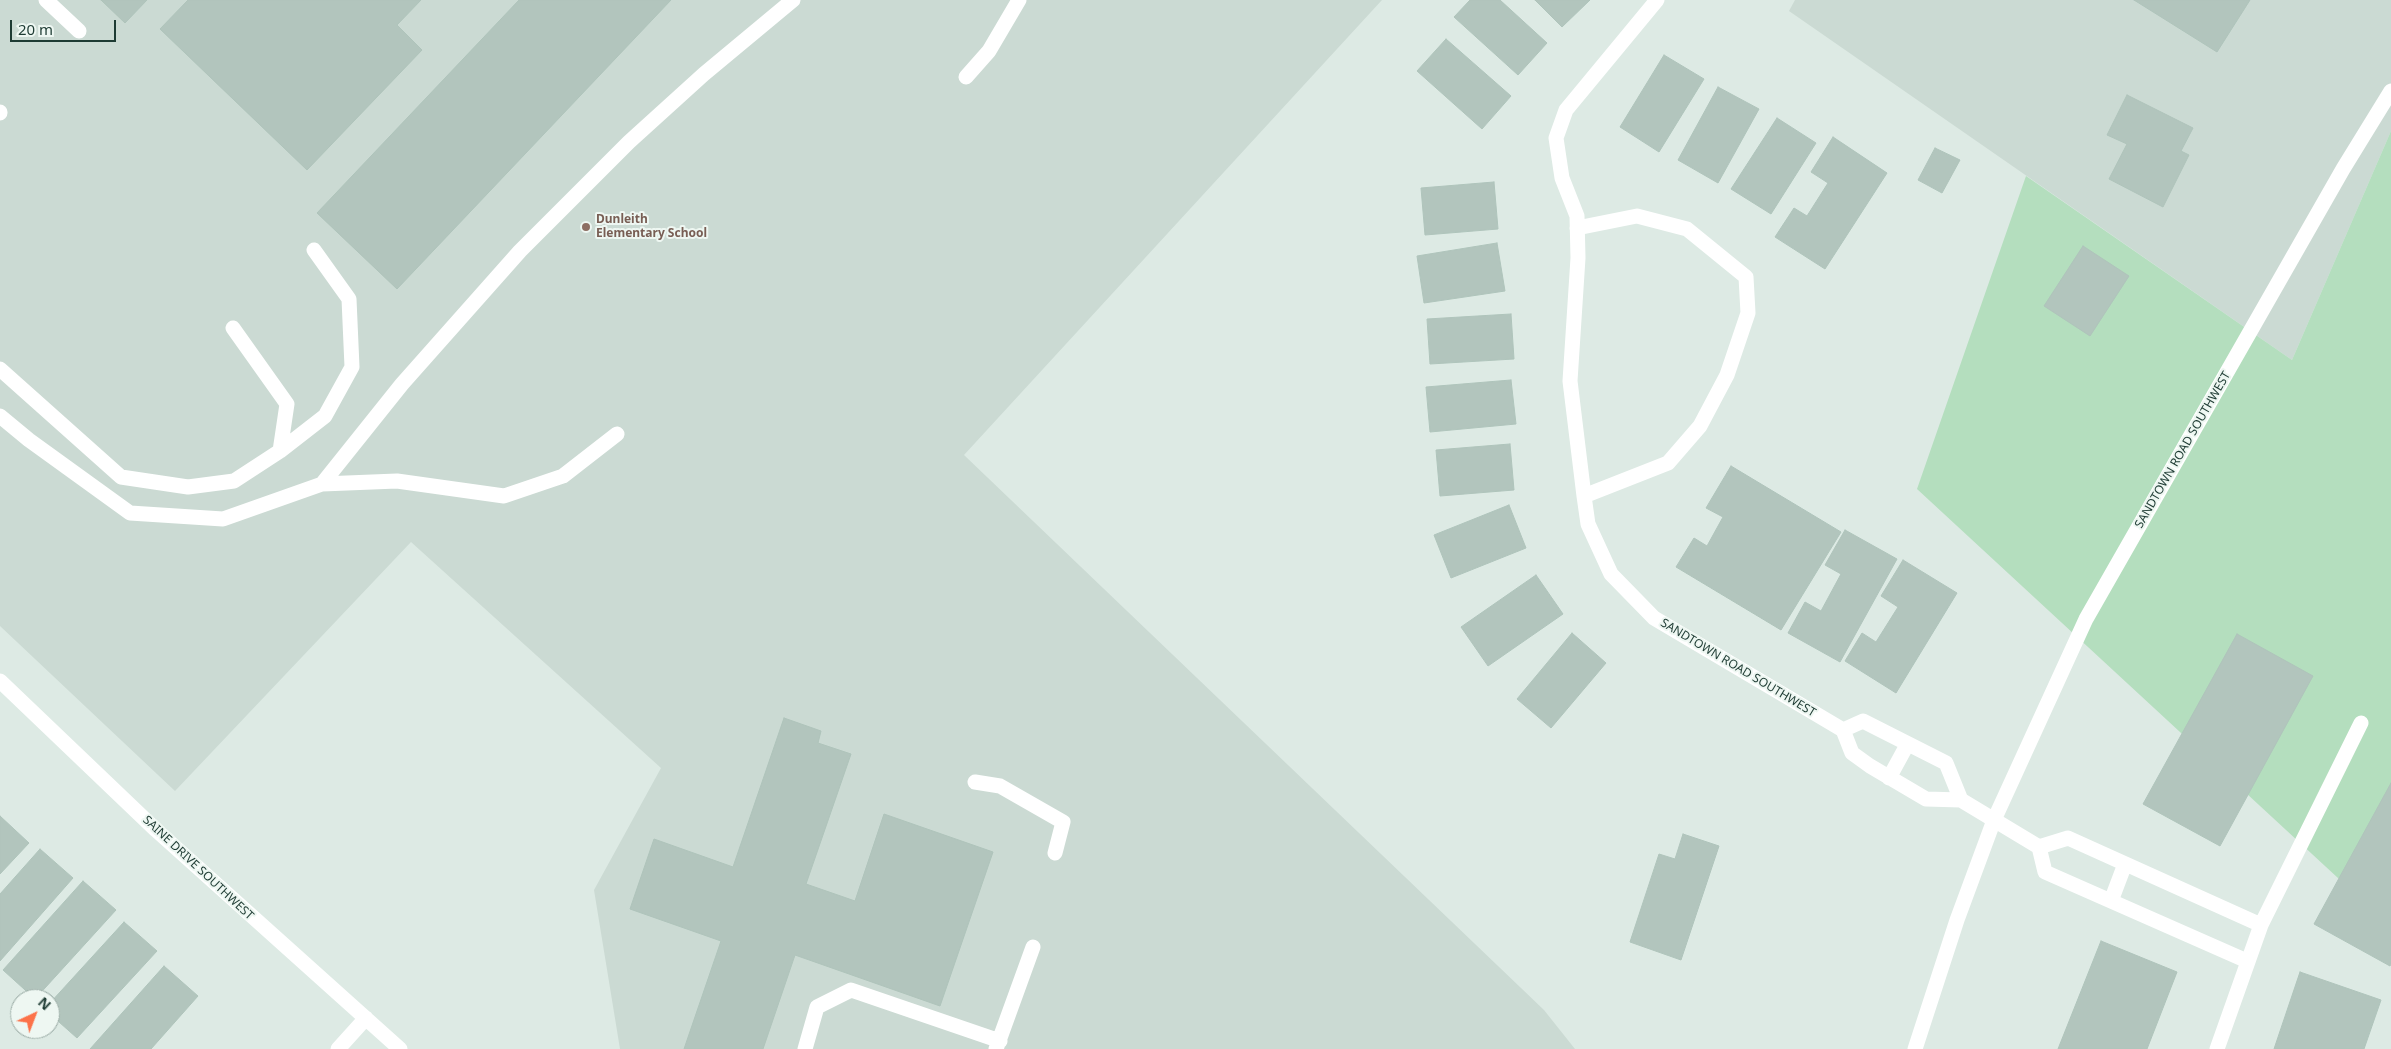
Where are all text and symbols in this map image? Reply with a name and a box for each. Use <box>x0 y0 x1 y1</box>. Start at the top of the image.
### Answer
scale bar <box>12 10 119 42</box>
text: 20 m <box>18 19 53 39</box>
place label: Dunleith Elementary School <box>596 213 707 241</box>
marker: Dunleith Elementary School <box>580 221 592 233</box>
street label: SANDTOWN ROAD SOUTHWEST <box>2132 369 2234 531</box>
street label: SANDTOWN ROAD SOUTHWEST <box>1658 616 1818 720</box>
street label: SAINE DRIVE SOUTHWEST <box>140 813 256 923</box>
north arrow <box>10 989 60 1039</box>
text: N <box>34 993 56 1014</box>

